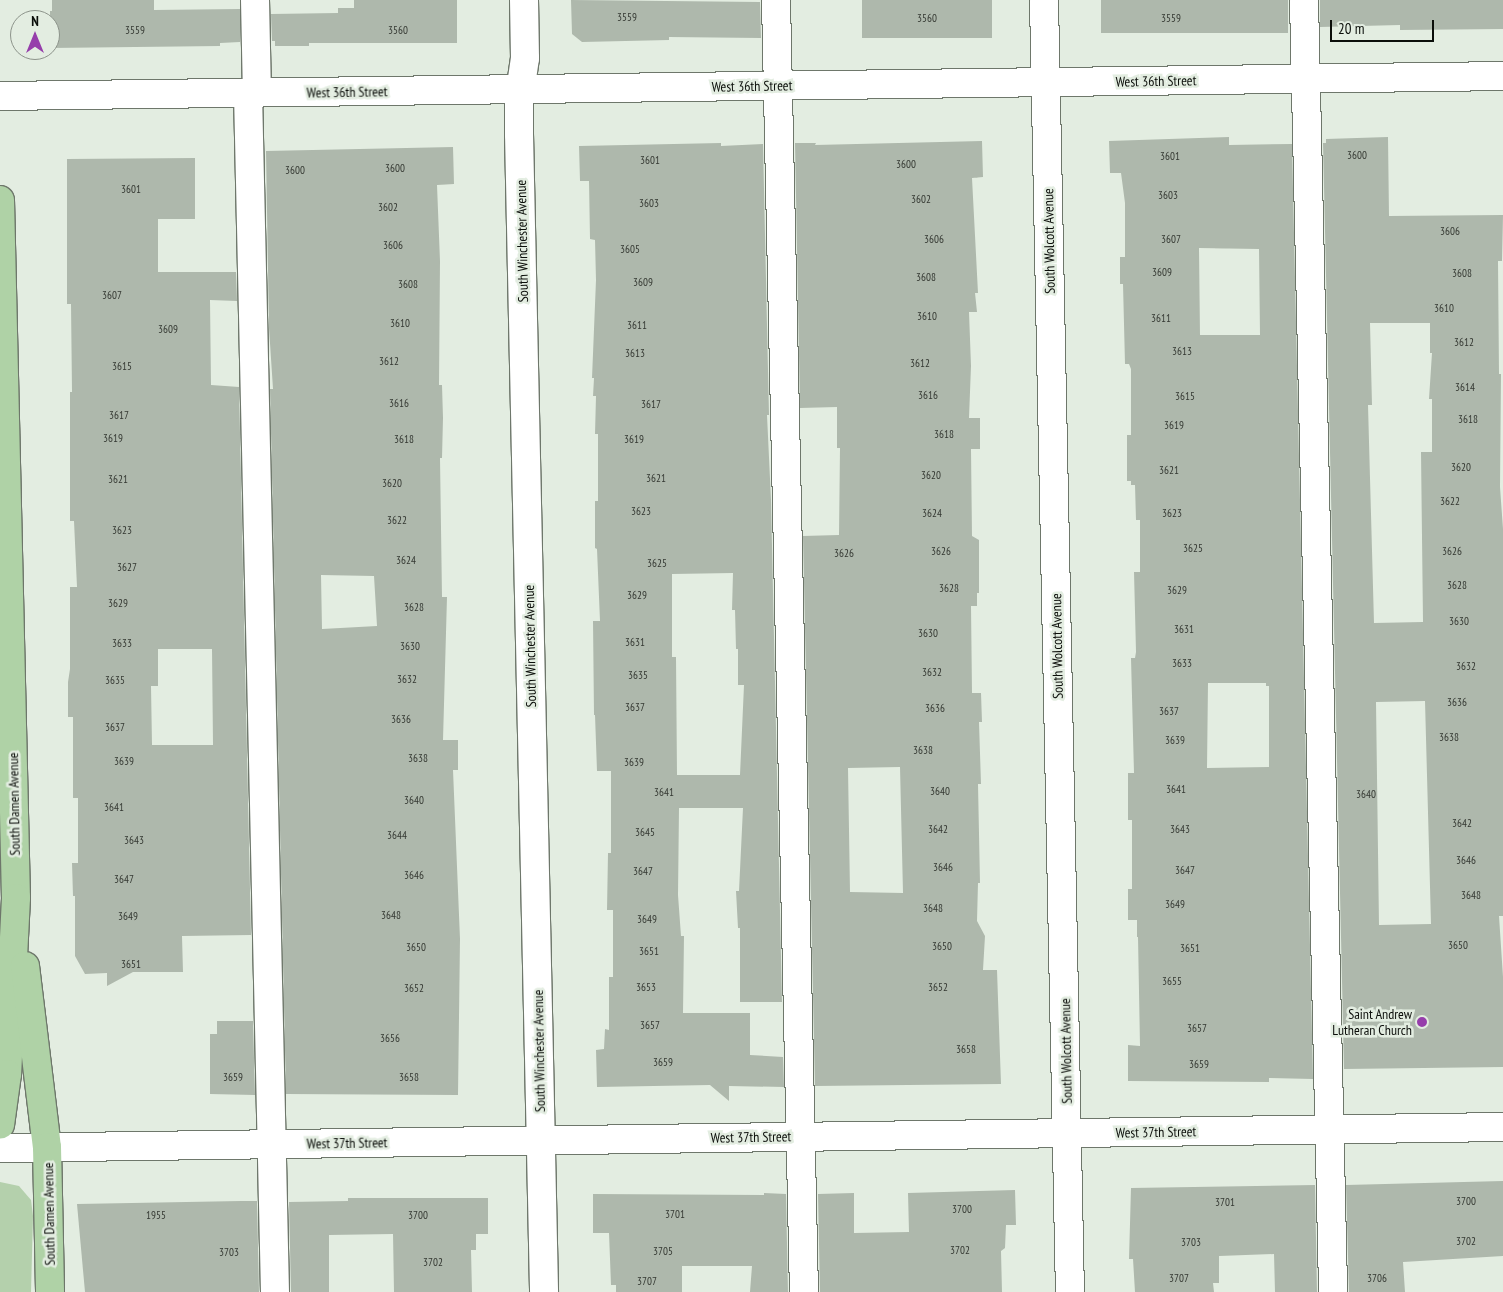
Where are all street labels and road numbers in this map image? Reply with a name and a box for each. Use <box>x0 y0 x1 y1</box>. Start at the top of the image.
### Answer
street label: West 36th Street <box>1115 72 1197 90</box>
street label: West 36th Street <box>711 77 793 95</box>
street label: West 36th Street <box>306 83 388 101</box>
street label: South Winchester Avenue <box>513 179 531 303</box>
street label: South Wolcott Avenue <box>1040 188 1058 294</box>
street label: South Winchester Avenue <box>521 584 539 708</box>
street label: South Wolcott Avenue <box>1048 593 1066 699</box>
street label: South Damen Avenue <box>5 752 23 856</box>
street label: South Winchester Avenue <box>530 989 548 1113</box>
street label: South Wolcott Avenue <box>1057 998 1075 1104</box>
street label: West 37th Street <box>1116 1123 1196 1141</box>
street label: West 37th Street <box>711 1128 791 1146</box>
street label: West 37th Street <box>307 1134 387 1152</box>
street label: South Damen Avenue <box>40 1162 58 1266</box>

